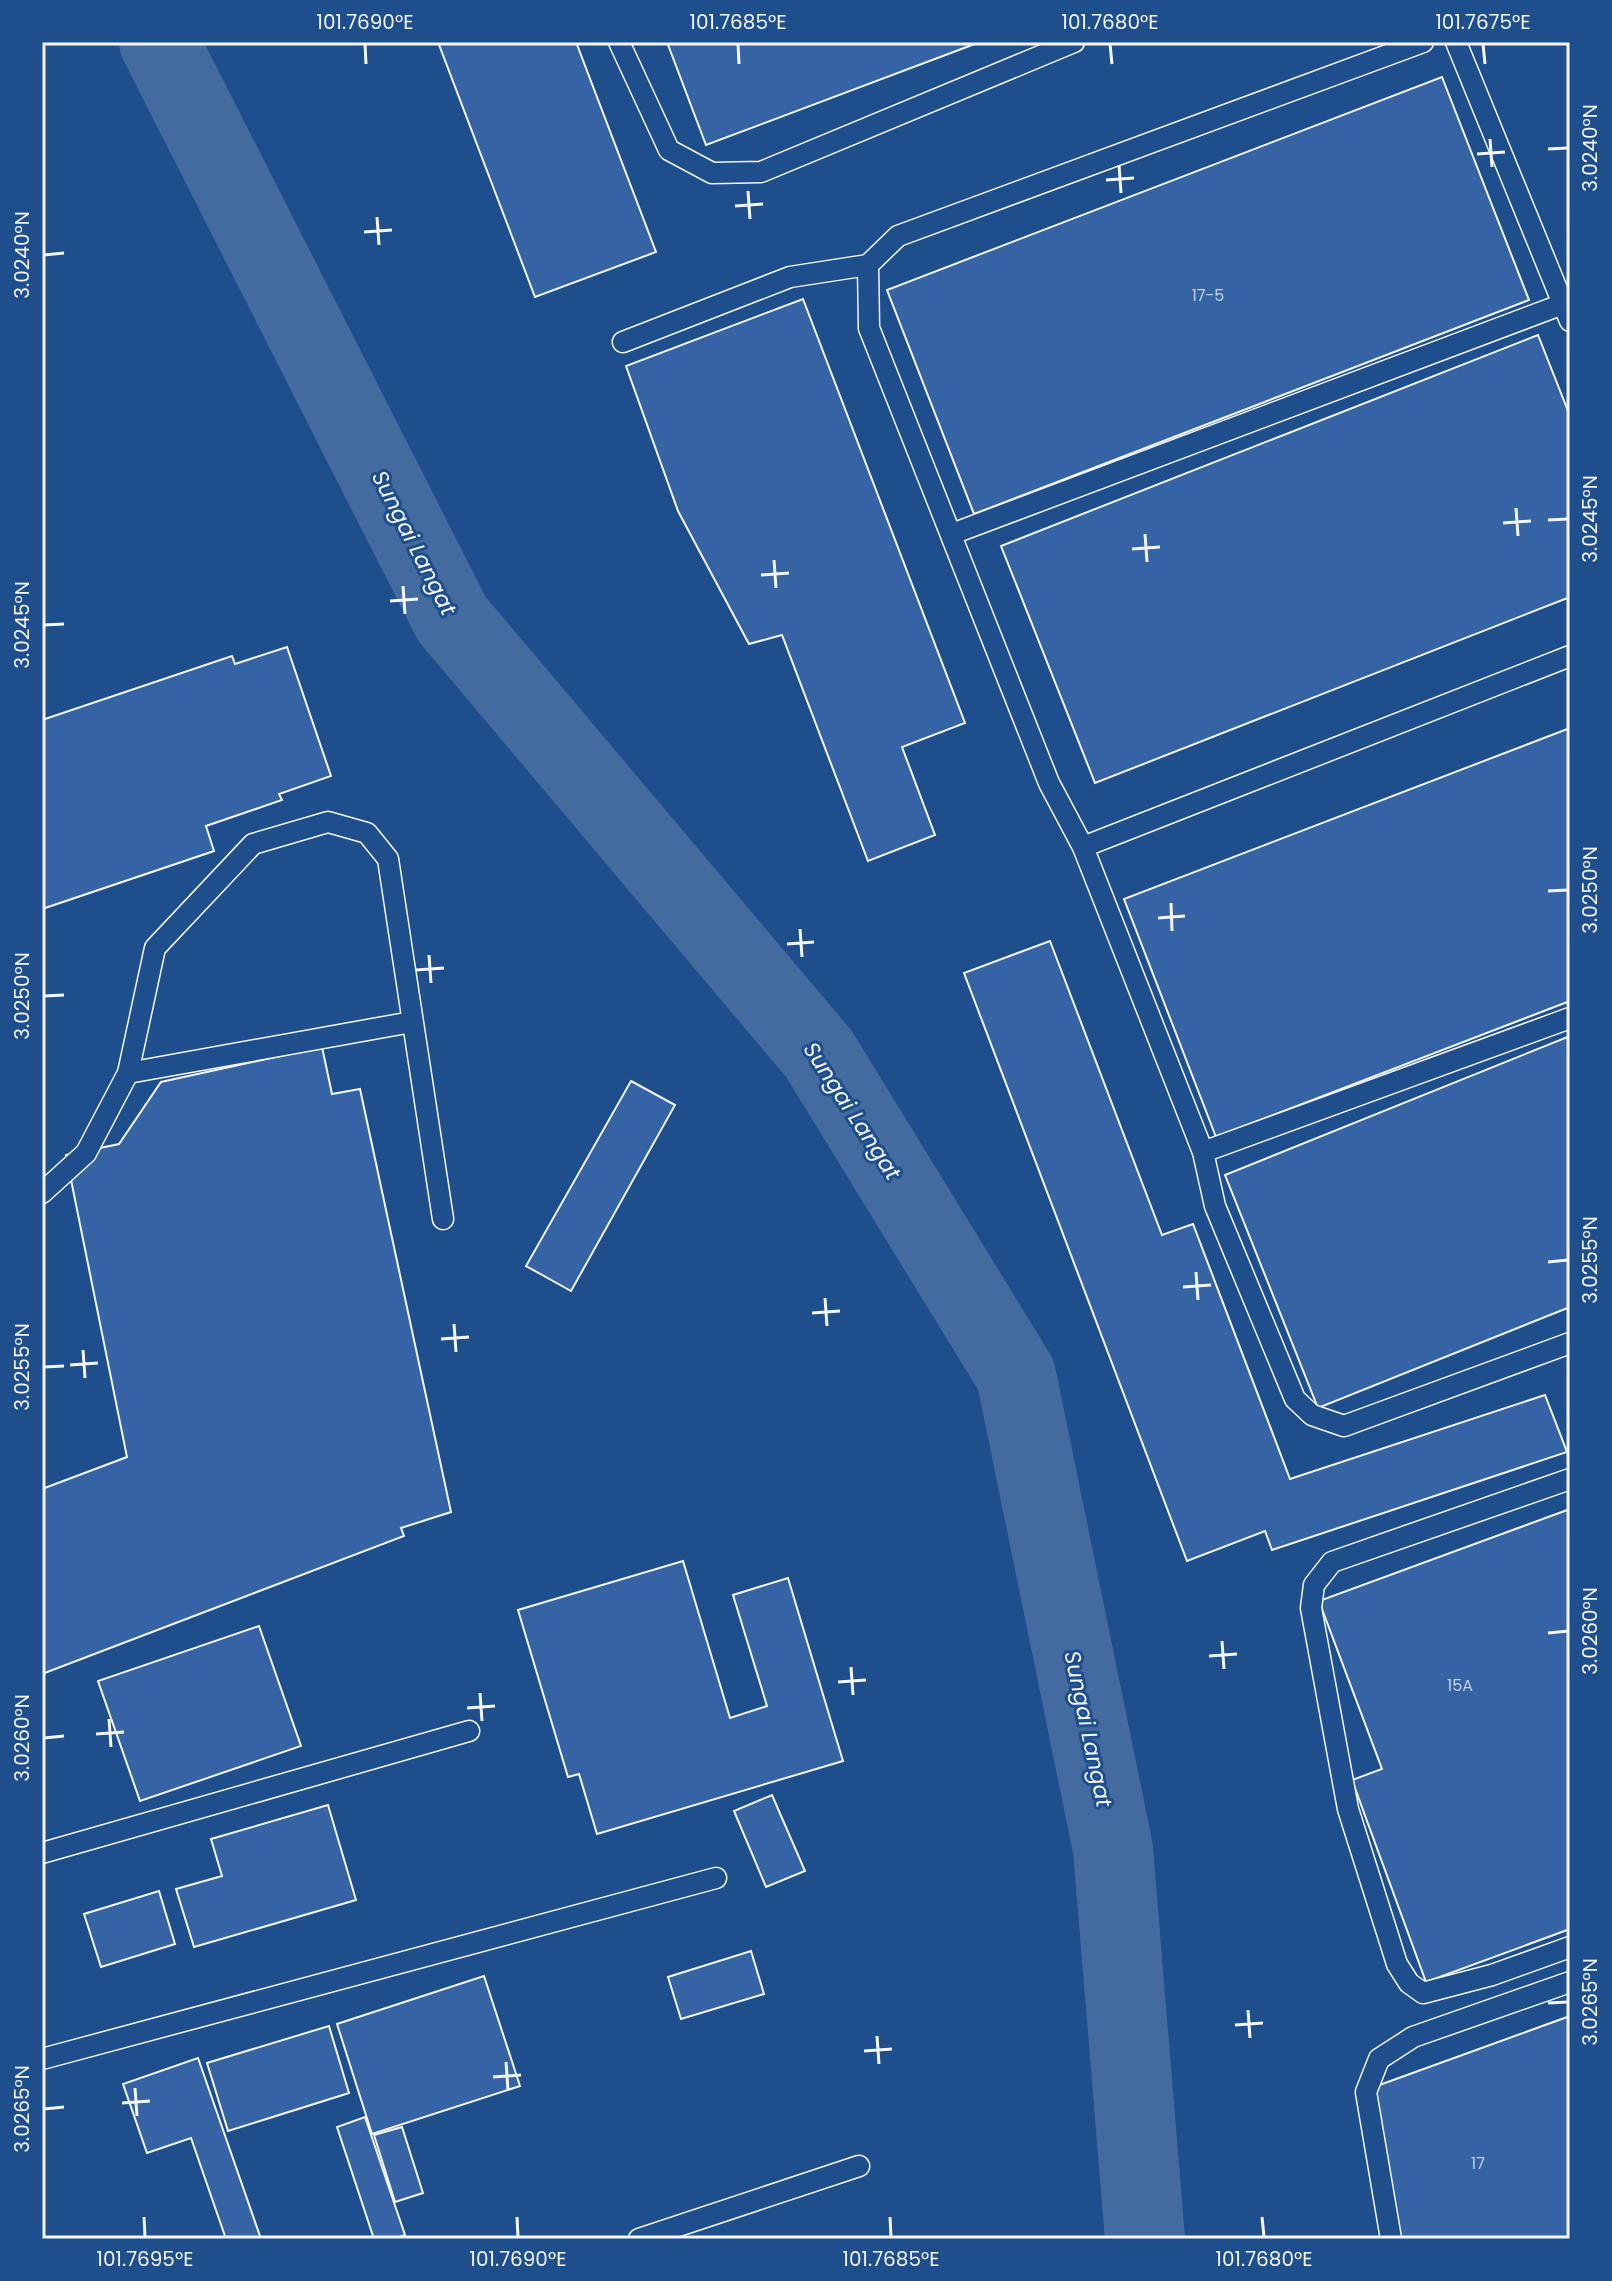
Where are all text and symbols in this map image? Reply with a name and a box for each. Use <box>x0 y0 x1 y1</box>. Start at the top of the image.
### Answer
text: 101.7690°E <box>317 8 413 36</box>
text: 101.7685°E <box>690 8 786 36</box>
text: 101.7680°E <box>1062 8 1158 36</box>
text: 101.7675°E <box>1435 8 1531 36</box>
text: 3.0240°N <box>1576 104 1604 192</box>
text: 3.0240°N <box>8 211 36 299</box>
house number: 17-5 <box>1192 284 1224 307</box>
water label: Sungai Langat <box>364 465 464 622</box>
text: 3.0245°N <box>1576 475 1604 563</box>
text: 3.0245°N <box>8 581 36 669</box>
text: 3.0250°N <box>1576 846 1604 934</box>
text: 3.0250°N <box>8 952 36 1040</box>
water label: Sungai Langat <box>796 1036 909 1187</box>
text: 3.0255°N <box>1576 1216 1604 1304</box>
text: 3.0255°N <box>8 1323 36 1411</box>
text: 3.0260°N <box>1576 1587 1604 1675</box>
water label: Sungai Langat <box>1056 1648 1120 1811</box>
house number: 15A <box>1447 1674 1473 1697</box>
text: 3.0260°N <box>8 1694 36 1782</box>
text: 3.0265°N <box>1576 1958 1604 2046</box>
text: 3.0265°N <box>8 2065 36 2153</box>
house number: 17 <box>1471 2152 1485 2175</box>
text: 101.7695°E <box>97 2245 193 2273</box>
text: 101.7690°E <box>470 2245 566 2273</box>
text: 101.7685°E <box>843 2245 939 2273</box>
text: 101.7680°E <box>1216 2245 1312 2273</box>

